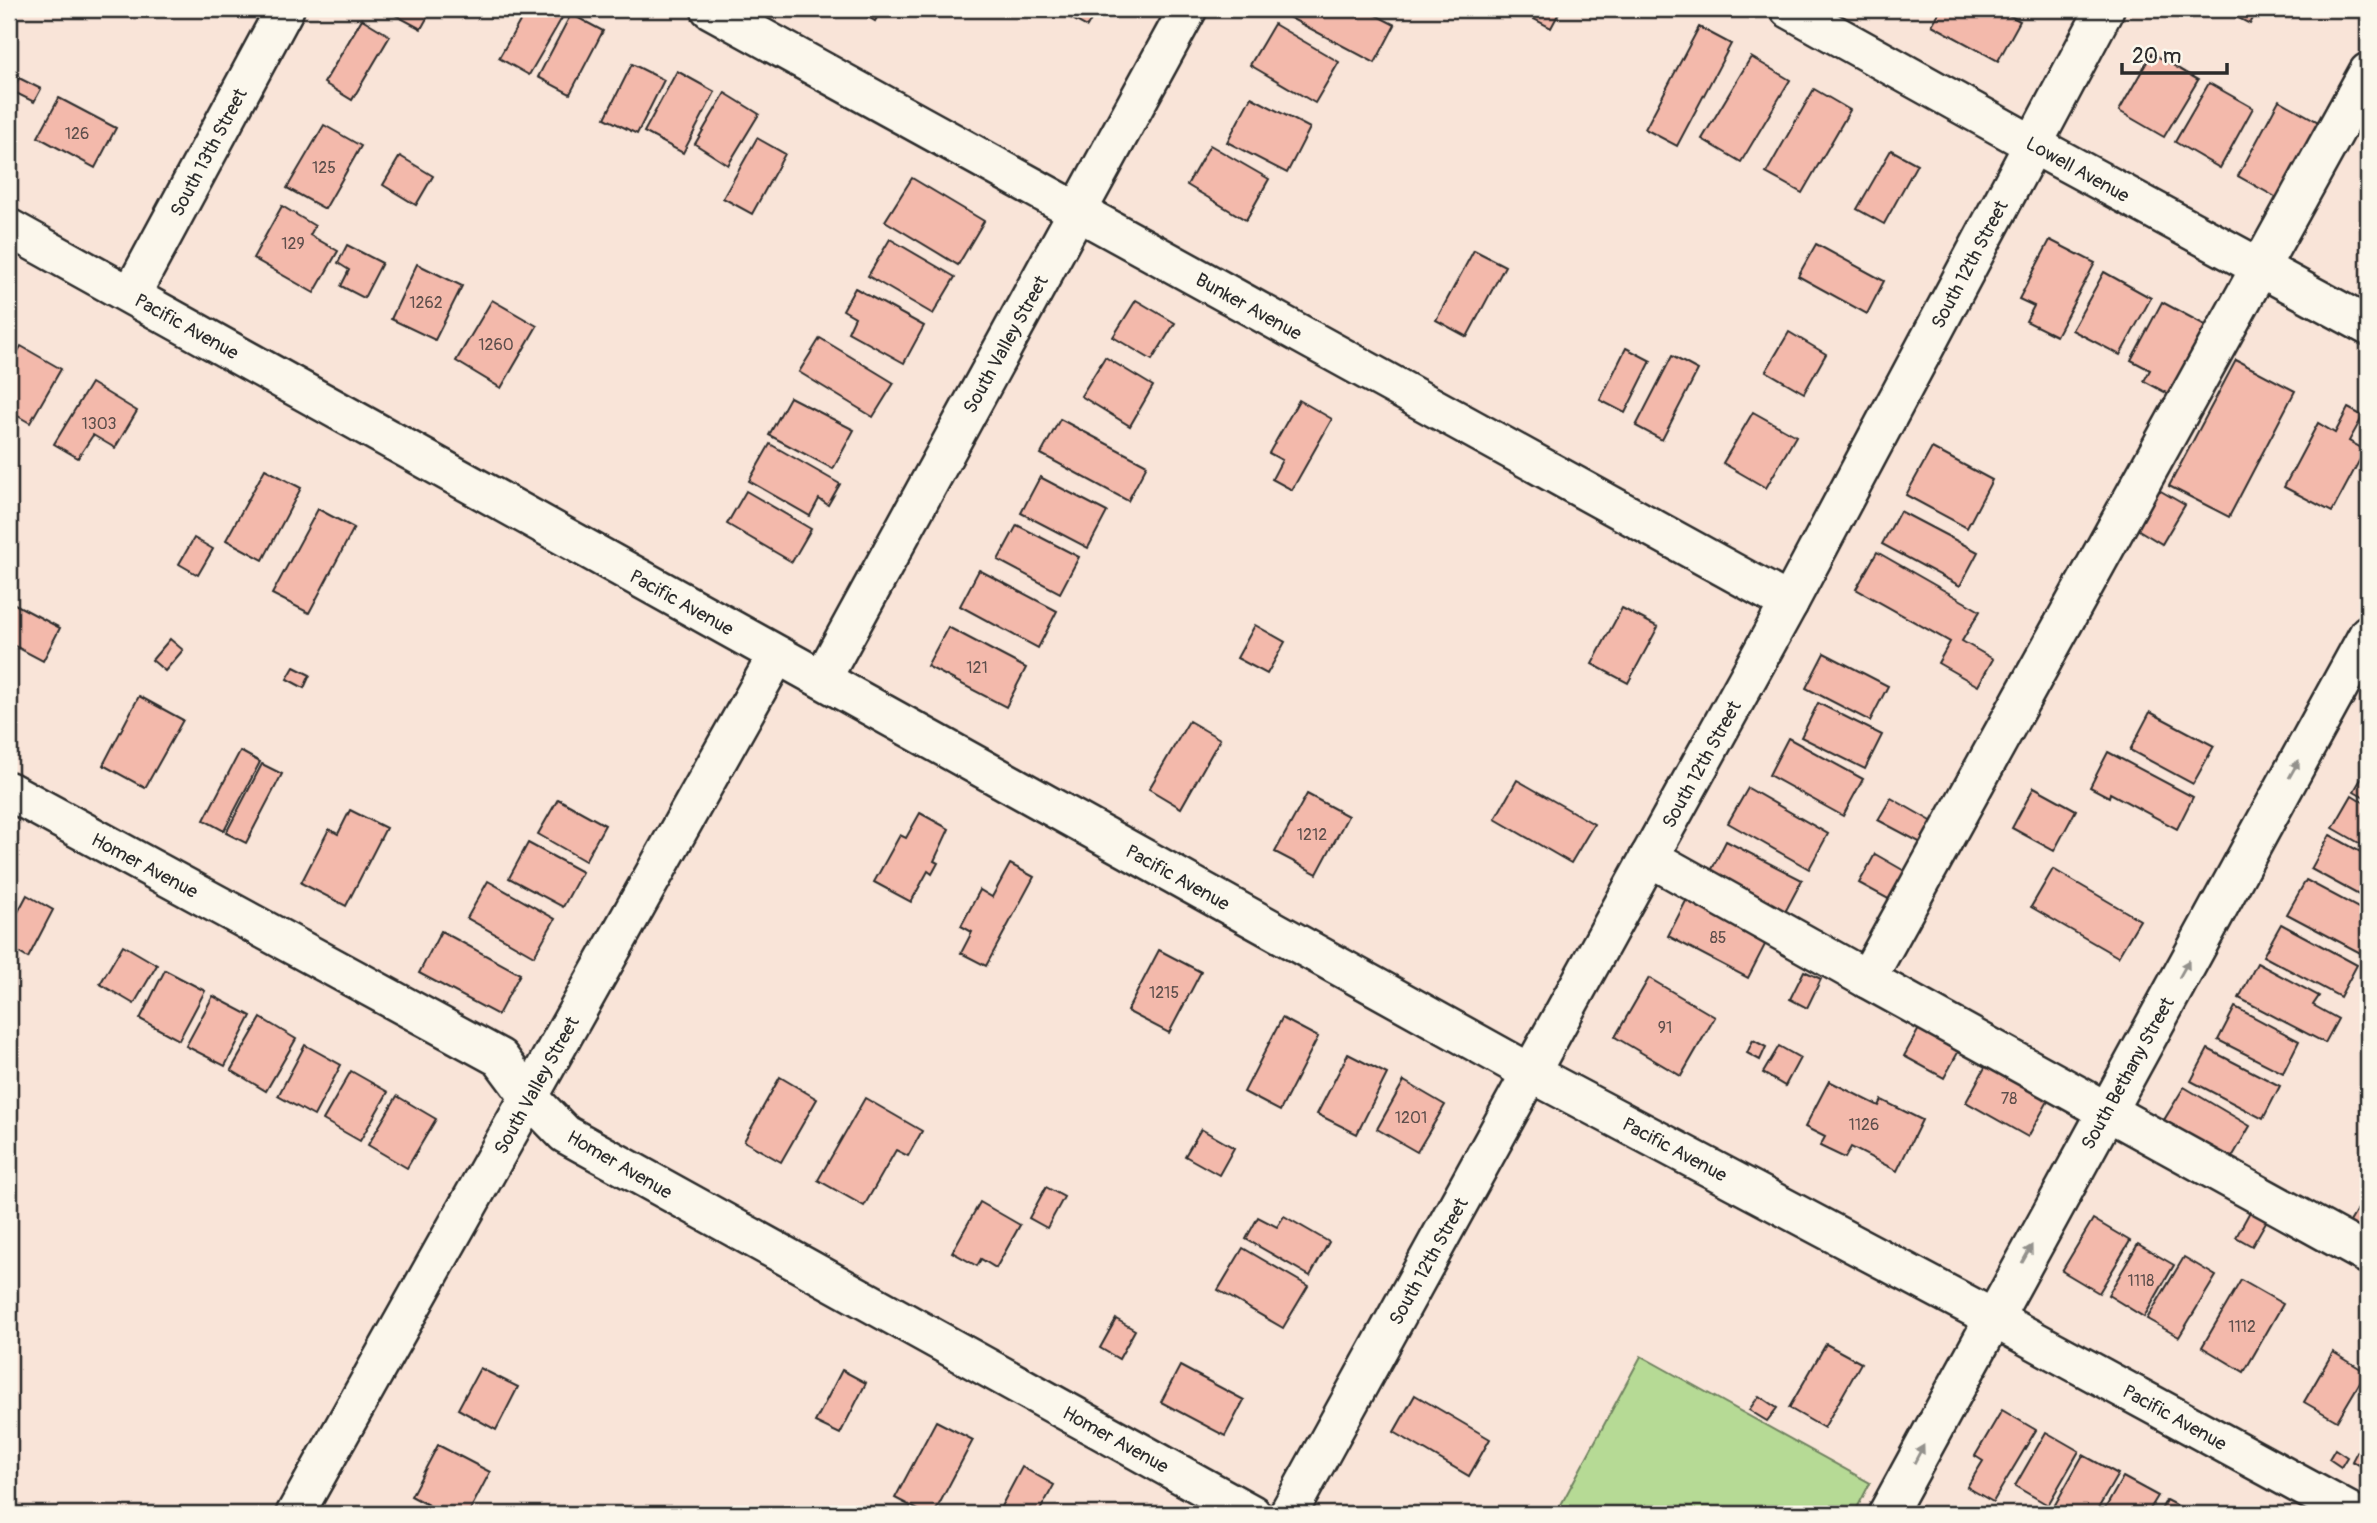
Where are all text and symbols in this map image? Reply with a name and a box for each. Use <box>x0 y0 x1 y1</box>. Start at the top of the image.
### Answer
scale bar <box>2122 32 2226 76</box>
text: 20 m <box>2132 43 2181 70</box>
street label: South 13th Street <box>165 84 253 221</box>
house number: 126 <box>65 124 89 144</box>
street label: Lowell Avenue <box>2022 132 2134 208</box>
house number: 125 <box>312 158 336 178</box>
street label: South 12th Street <box>1926 196 2014 333</box>
house number: 129 <box>281 234 305 254</box>
street label: Bunker Avenue <box>1191 268 1306 346</box>
street label: South Valley Street <box>958 271 1054 418</box>
street label: Pacific Avenue <box>130 289 243 366</box>
house number: 1262 <box>409 293 443 313</box>
house number: 1260 <box>478 335 514 355</box>
house number: 1303 <box>81 414 117 434</box>
street label: Pacific Avenue <box>625 565 738 642</box>
house number: 121 <box>966 658 988 678</box>
street label: South 12th Street <box>1657 696 1747 832</box>
one-way arrow <box>2288 760 2300 779</box>
house number: 1212 <box>1297 825 1327 845</box>
street label: Homer Avenue <box>87 828 202 904</box>
street label: Pacific Avenue <box>1121 840 1234 917</box>
house number: 85 <box>1710 928 1726 948</box>
one-way arrow <box>2178 959 2190 978</box>
house number: 1215 <box>1149 983 1179 1003</box>
street label: South Bethany Street <box>2076 993 2180 1154</box>
street label: South Valley Street <box>489 1012 585 1159</box>
house number: 91 <box>1658 1018 1672 1038</box>
house number: 78 <box>2001 1089 2017 1109</box>
house number: 1201 <box>1395 1108 1427 1128</box>
street label: Pacific Avenue <box>1618 1112 1731 1188</box>
house number: 1126 <box>1849 1115 1879 1135</box>
street label: Homer Avenue <box>563 1125 677 1205</box>
street label: South 12th Street <box>1384 1193 1474 1329</box>
one-way arrow <box>2022 1244 2033 1264</box>
house number: 1118 <box>2128 1271 2154 1291</box>
house number: 1112 <box>2228 1317 2256 1337</box>
street label: Pacific Avenue <box>2118 1380 2231 1457</box>
street label: Homer Avenue <box>1058 1401 1173 1479</box>
one-way arrow <box>1913 1444 1925 1464</box>

